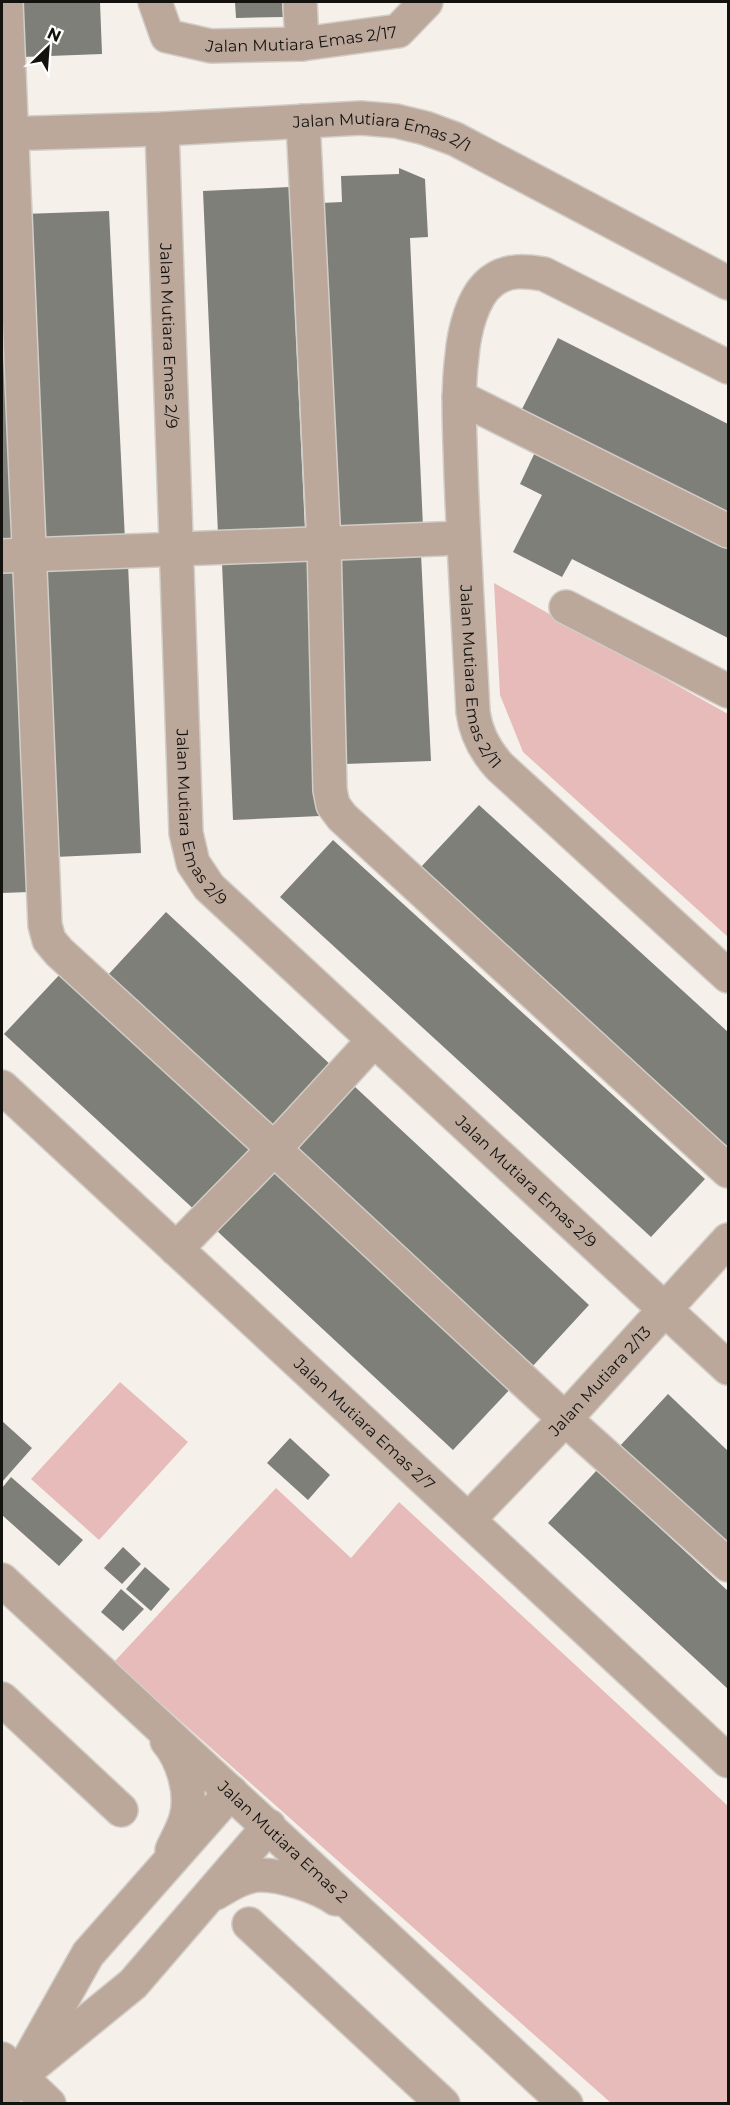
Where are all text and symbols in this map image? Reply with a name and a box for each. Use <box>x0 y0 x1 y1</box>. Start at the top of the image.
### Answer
north arrow <box>18 18 78 78</box>
street label: Jalan Mutiara Emas 2/17 <box>203 22 398 56</box>
text: N <box>44 24 64 46</box>
street label: Jalan Mutiara Emas 2/1 <box>291 109 474 156</box>
street label: Jalan Mutiara Emas 2/9 <box>156 242 181 429</box>
street label: Jalan Mutiara Emas 2/11 <box>456 583 505 772</box>
street label: Jalan Mutiara Emas 2/9 <box>172 728 231 909</box>
street label: Jalan Mutiara Emas 2/9 <box>451 1111 601 1252</box>
street label: Jalan Mutiara 2/13 <box>544 1322 655 1441</box>
street label: Jalan Mutiara Emas 2/7 <box>289 1353 439 1494</box>
street label: Jalan Mutiara Emas 2 <box>213 1776 352 1907</box>

